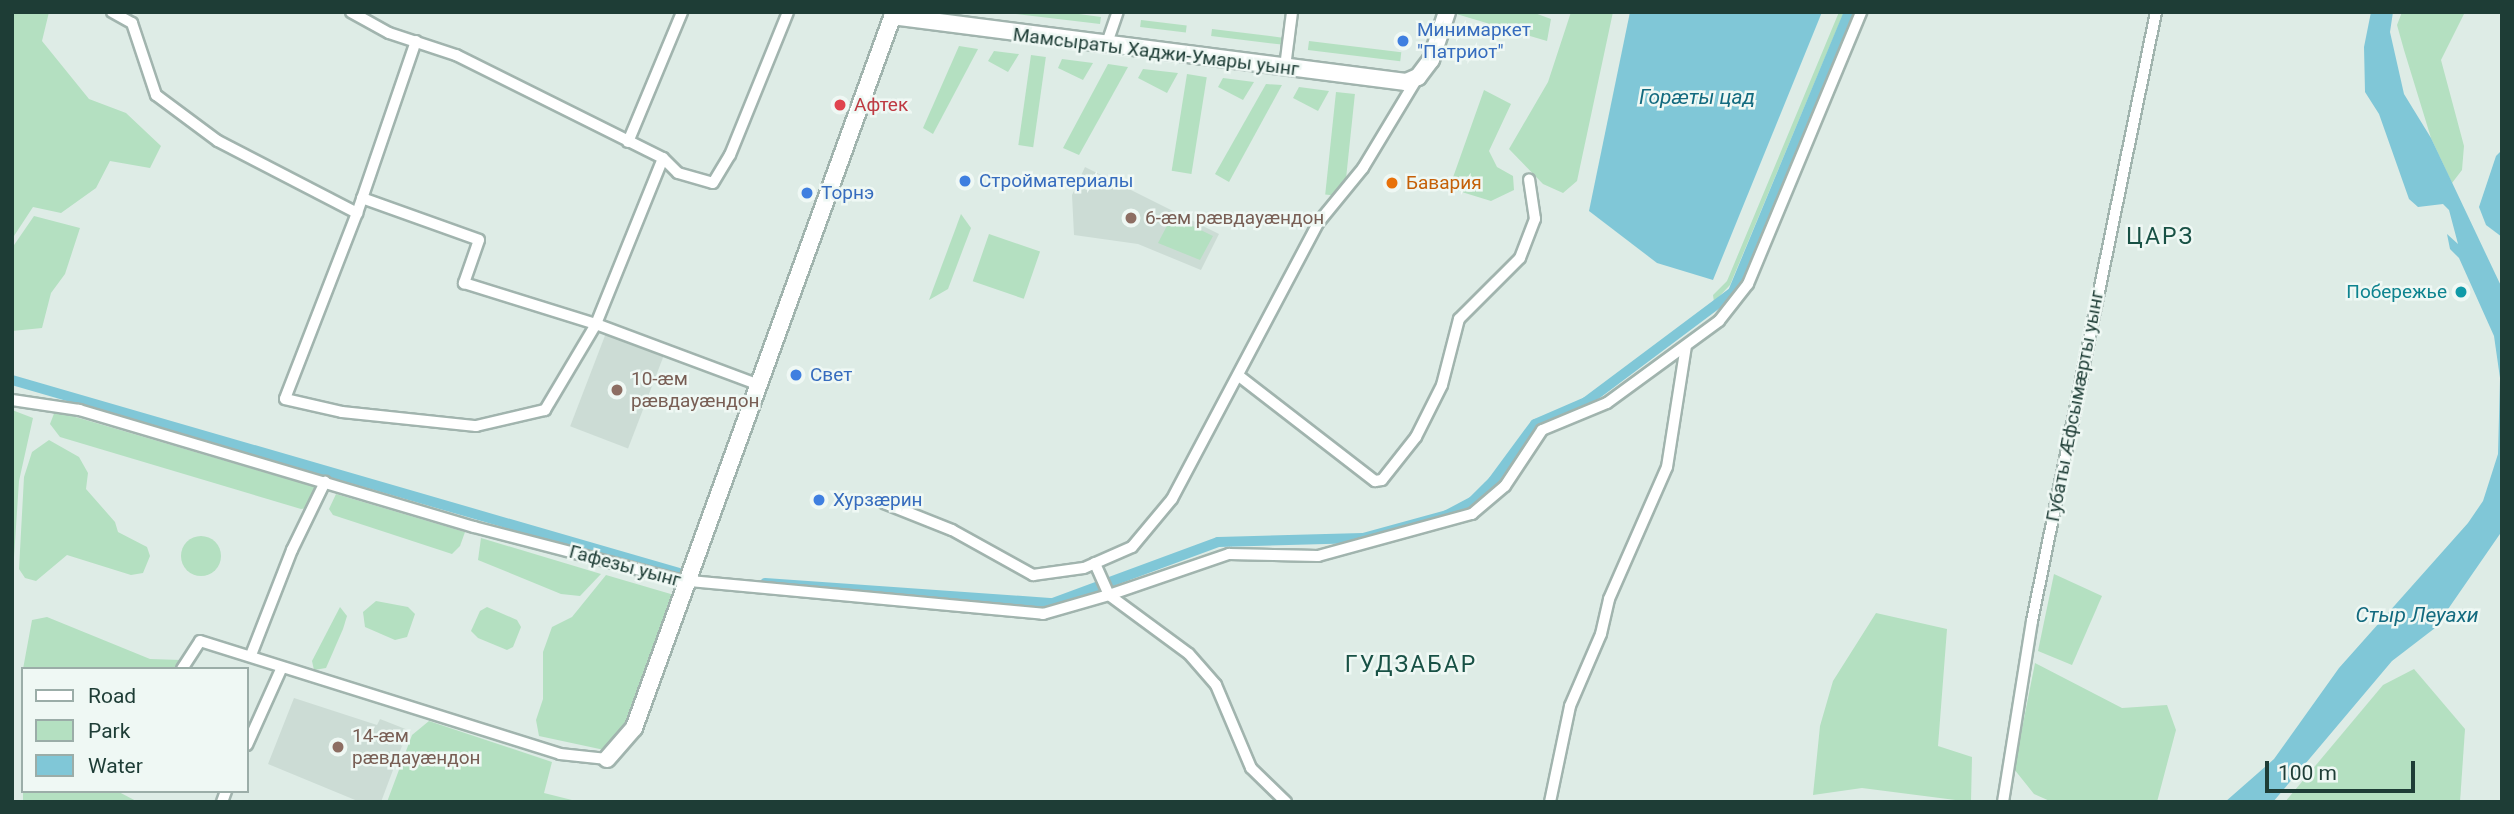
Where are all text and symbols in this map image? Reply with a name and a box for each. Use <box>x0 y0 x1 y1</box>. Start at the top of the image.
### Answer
place label: Минимаркет "Патриот" <box>1417 19 1531 63</box>
street label: Мамсыраты Хаджи-Умары уынг <box>1012 23 1300 81</box>
marker: Минимаркет "Патриот" <box>1395 33 1411 49</box>
water label: Горӕты цад <box>1639 84 1755 110</box>
place label: Афтек <box>854 94 908 116</box>
marker: Афтек <box>832 97 848 113</box>
place label: Стройматериалы <box>979 170 1133 192</box>
place label: Бавария <box>1406 172 1482 194</box>
marker: Стройматериалы <box>957 173 973 189</box>
marker: Бавария <box>1384 175 1400 191</box>
place label: Торнэ <box>821 182 874 204</box>
marker: Торнэ <box>799 185 815 201</box>
place label: 6-æм рӕвдауӕндон <box>1145 207 1324 229</box>
marker: 6-æм рӕвдауӕндон <box>1123 210 1139 226</box>
district label: ЦАРЗ <box>2126 223 2194 251</box>
place label: Побережье <box>2346 281 2447 303</box>
marker: Побережье <box>2453 284 2469 300</box>
street label: Губаты Æфсымæрты уынг <box>2041 288 2109 524</box>
place label: Свет <box>810 364 852 386</box>
marker: Свет <box>788 367 804 383</box>
place label: 10-æм рӕвдауӕндон <box>631 368 760 412</box>
marker: 10-æм рӕвдауӕндон <box>609 382 625 398</box>
place label: Хурзæрин <box>833 489 923 511</box>
marker: Хурзæрин <box>811 492 827 508</box>
street label: Гафезы уынг <box>567 540 683 592</box>
water label: Стыр Леуахи <box>2355 602 2479 628</box>
district label: ГУДЗАБАР <box>1346 651 1476 679</box>
legend <box>21 667 248 793</box>
text: Road <box>88 684 136 708</box>
text: Park <box>88 719 130 743</box>
place label: 14-æм рӕвдауӕндон <box>352 725 481 769</box>
marker: 14-æм рӕвдауӕндон <box>330 739 346 755</box>
scale bar <box>2269 748 2420 792</box>
text: Water <box>88 754 143 778</box>
text: 100 m <box>2278 761 2337 785</box>

